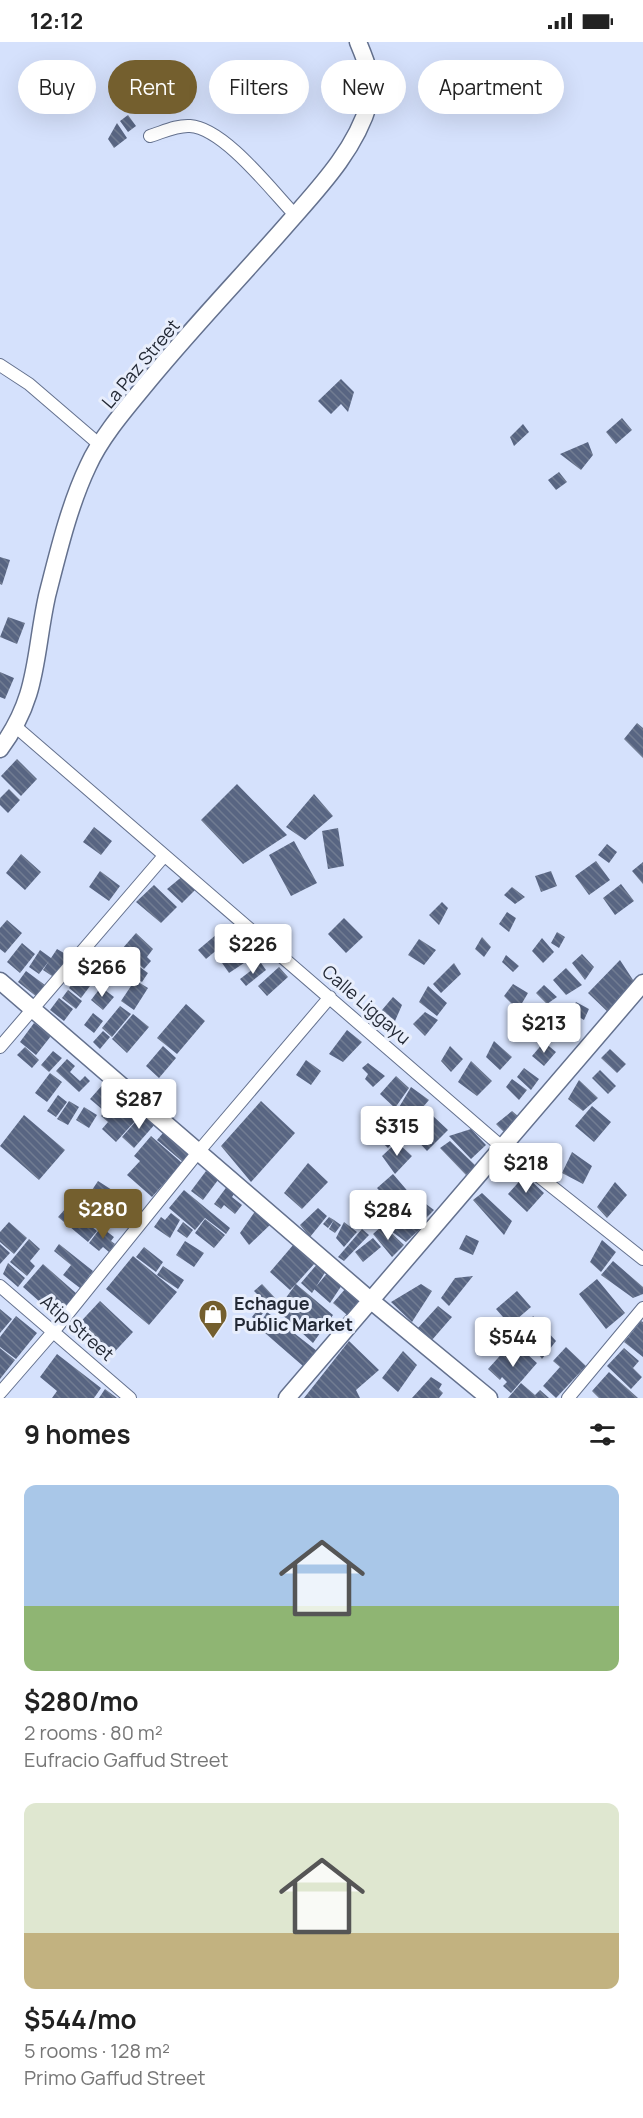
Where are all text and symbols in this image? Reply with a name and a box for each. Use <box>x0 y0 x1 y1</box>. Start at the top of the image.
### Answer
text: 12:12 <box>30 6 83 36</box>
chip: Buy <box>18 60 96 114</box>
chip: Rent <box>108 60 197 114</box>
chip: Filters <box>209 60 309 114</box>
chip: New <box>321 60 406 114</box>
chip: Apartment <box>418 60 564 114</box>
street label: La Paz Street <box>96 314 185 413</box>
pin: $226 <box>217 924 289 975</box>
text: $226 <box>229 930 277 957</box>
pin: $266 <box>66 947 138 998</box>
text: $266 <box>77 953 127 980</box>
street label: Calle Liggayu <box>317 959 416 1049</box>
pin: $213 <box>508 1003 580 1054</box>
text: $213 <box>522 1009 566 1036</box>
pin: $287 <box>103 1079 175 1130</box>
text: $287 <box>115 1085 163 1112</box>
pin: $315 <box>361 1106 433 1157</box>
text: $315 <box>375 1112 419 1139</box>
pin: $218 <box>490 1143 562 1194</box>
text: $218 <box>503 1149 549 1176</box>
pin: $280 <box>67 1189 139 1240</box>
pin: $284 <box>352 1190 424 1241</box>
text: $280 <box>78 1195 128 1222</box>
text: $284 <box>364 1196 412 1223</box>
street label: Atip Street <box>36 1289 119 1366</box>
place label: Echague Public Market <box>234 1291 353 1336</box>
shop icon: Echague Public Market <box>197 1298 229 1340</box>
pin: $544 <box>477 1317 549 1368</box>
text: $544 <box>489 1323 537 1350</box>
text: 9 homes <box>24 1416 131 1452</box>
icon: filters <box>586 1418 619 1451</box>
icon: home <box>268 1524 376 1632</box>
text: $280/mo <box>24 1683 139 1719</box>
text: 2 rooms · 80 m² <box>24 1719 163 1746</box>
text: Eufracio Gaffud Street <box>24 1746 229 1773</box>
icon: home <box>268 1842 376 1950</box>
text: $544/mo <box>24 2001 137 2037</box>
text: 5 rooms · 128 m² <box>24 2037 170 2064</box>
text: Primo Gaffud Street <box>24 2064 206 2091</box>

